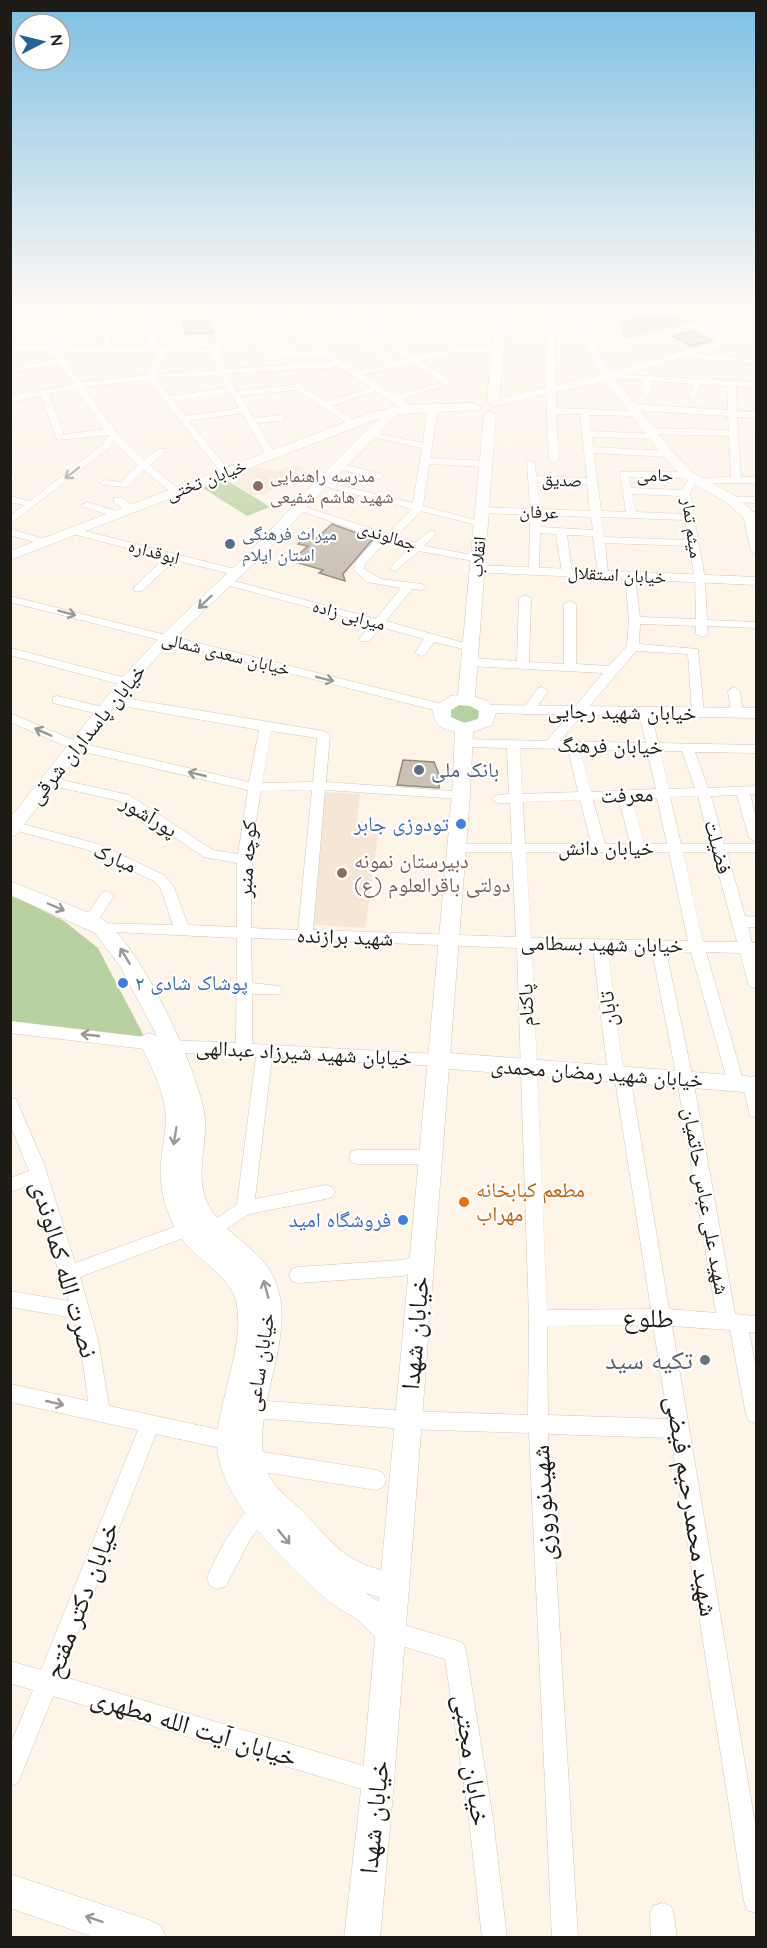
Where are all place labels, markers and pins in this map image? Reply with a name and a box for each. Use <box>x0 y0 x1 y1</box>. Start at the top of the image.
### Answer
place label: مدرسه راهنمایی شهید هاشم شفیعی <box>270 464 394 509</box>
marker: مدرسه راهنمایی شهید هاشم شفیعی <box>251 479 265 493</box>
place label: میراث فرهنگی استان ایلام <box>242 522 337 567</box>
marker: میراث فرهنگی استان ایلام <box>223 537 237 551</box>
place label: بانک ملی <box>431 756 499 783</box>
marker: بانک ملی <box>412 763 426 777</box>
place label: تودوزی جابر <box>353 810 449 836</box>
marker: تودوزی جابر <box>454 817 468 831</box>
place label: دبیرستان نمونه دولتی باقرالعلوم (ع) <box>354 847 511 899</box>
marker: دبیرستان نمونه دولتی باقرالعلوم (ع) <box>335 866 349 880</box>
place label: پوشاک شادی ۲ <box>135 969 248 995</box>
marker: پوشاک شادی ۲ <box>116 976 130 990</box>
place label: مطعم كبابخانه مهراب <box>476 1176 585 1226</box>
marker: مطعم كبابخانه مهراب <box>457 1195 471 1209</box>
place label: فروشگاه امید <box>289 1206 391 1232</box>
marker: فروشگاه امید <box>396 1213 410 1227</box>
place label: تکیه سید <box>605 1343 693 1376</box>
marker: تکیه سید <box>698 1353 712 1367</box>

